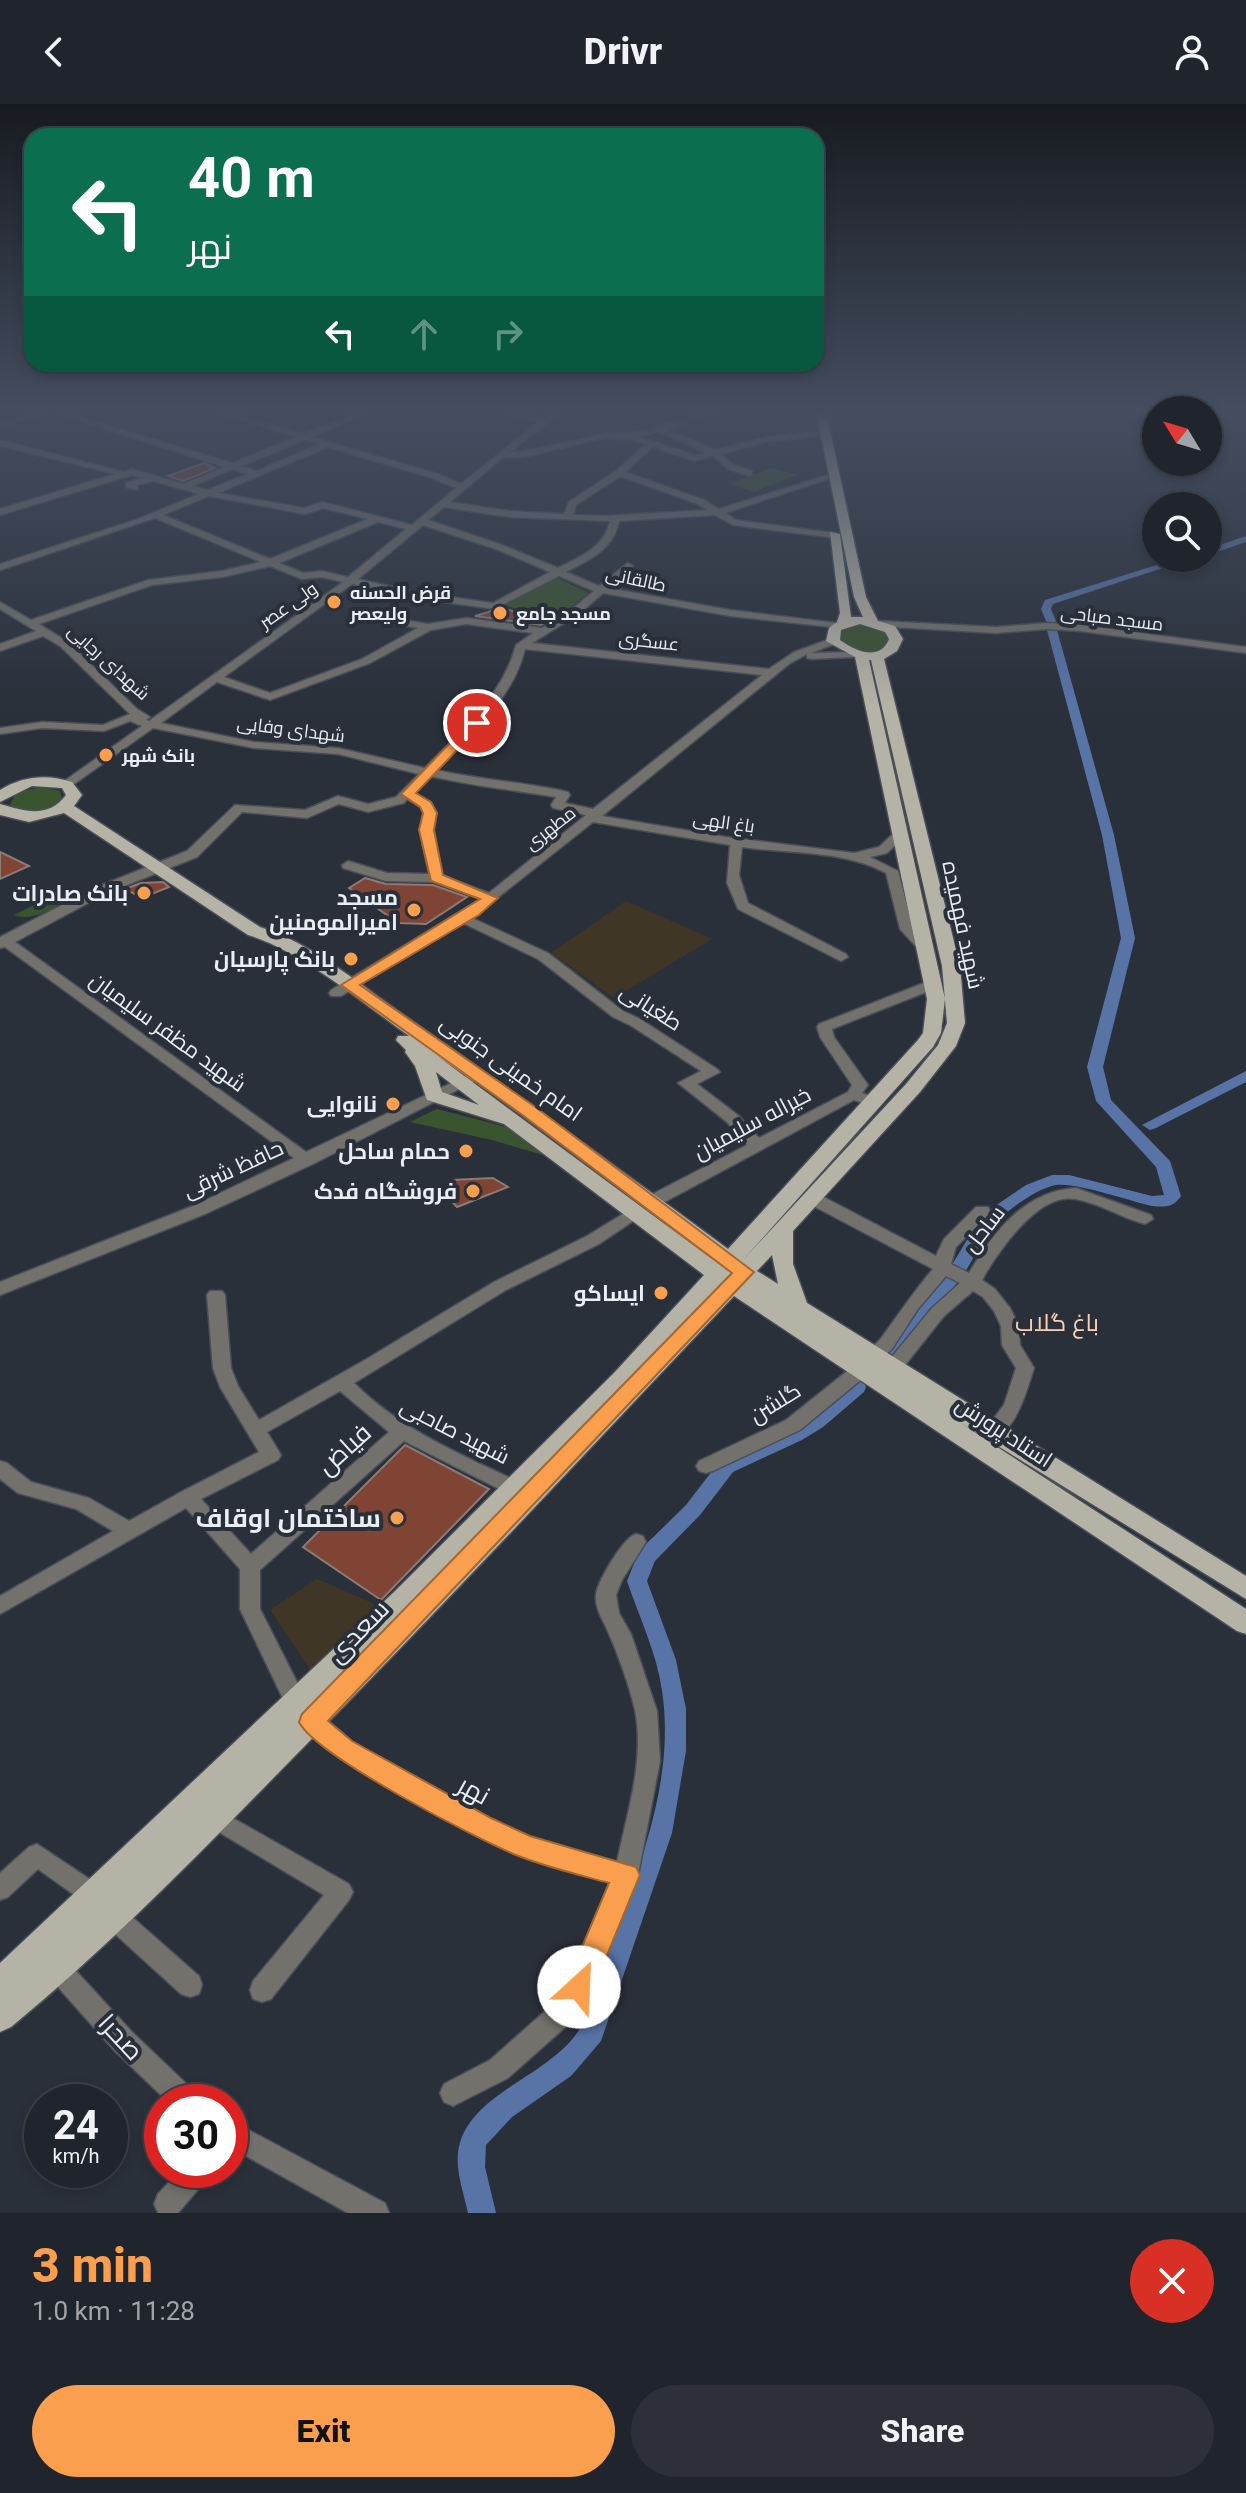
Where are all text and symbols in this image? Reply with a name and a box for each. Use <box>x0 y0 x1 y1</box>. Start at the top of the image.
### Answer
icon: back <box>32 30 76 74</box>
icon: person <box>1170 30 1214 74</box>
text: Drivr <box>584 31 662 73</box>
text: 40 m <box>188 145 315 211</box>
icon: left <box>56 160 160 264</box>
text: نهر <box>188 226 232 268</box>
icon: left <box>318 312 362 356</box>
icon: ahead <box>402 312 446 356</box>
icon: right <box>486 312 530 356</box>
north arrow <box>1142 396 1222 476</box>
map controls <box>1142 396 1222 572</box>
button: search <box>1142 492 1222 572</box>
street label: طالقانی <box>604 562 668 597</box>
street label: ولی عصر <box>254 577 322 634</box>
place label: قرض الحسنه ولیعصر <box>349 582 451 625</box>
marker: قرض الحسنه ولیعصر <box>325 593 343 611</box>
street label: مسجد صباحی <box>1059 601 1165 636</box>
place label: مسجد جامع <box>516 603 611 626</box>
marker: مسجد جامع <box>491 604 509 622</box>
street label: شهدای رجایی <box>63 620 154 705</box>
street label: عسگری <box>618 627 680 656</box>
pin <box>443 689 511 757</box>
icon: arrive <box>455 701 499 745</box>
street label: شهدای وفایی <box>236 712 346 747</box>
place label: بانک شهر <box>121 745 195 767</box>
marker: بانک شهر <box>97 746 115 764</box>
street label: مطهری <box>521 802 580 855</box>
street label: باغ الهی <box>692 807 756 839</box>
street label: شهید فهمیده <box>936 859 989 992</box>
place label: بانک صادرات <box>12 881 128 906</box>
marker: بانک صادرات <box>135 884 153 902</box>
place label: مسجد امیرالمومنین <box>269 885 398 936</box>
marker: مسجد امیرالمومنین <box>405 901 423 919</box>
place label: بانک پارسیان <box>214 947 335 975</box>
marker: بانک پارسیان <box>342 950 360 968</box>
street label: شهید مظفر سلیمیان <box>84 967 251 1098</box>
street label: طغیانی <box>615 978 687 1037</box>
street label: امام خمینی جنوبی <box>434 1010 587 1129</box>
street label: خیراله سلیمیان <box>689 1082 815 1164</box>
place label: نانوایی <box>307 1092 377 1118</box>
marker: نانوایی <box>384 1095 402 1113</box>
street label: حافظ شرقی <box>179 1135 288 1204</box>
place label: حمام ساحل <box>338 1139 450 1167</box>
marker: حمام ساحل <box>457 1142 475 1160</box>
place label: فروشگاه فدک <box>314 1179 457 1205</box>
marker: فروشگاه فدک <box>464 1182 482 1200</box>
street label: ساحل <box>958 1201 1011 1258</box>
place label: ایساکو <box>574 1281 645 1307</box>
marker: ایساکو <box>652 1284 670 1302</box>
district label: باغ گلاب <box>1015 1309 1099 1339</box>
street label: گلشن <box>745 1378 806 1429</box>
street label: استاد پرورش <box>950 1392 1057 1474</box>
street label: شهید صاحبی <box>396 1393 514 1470</box>
street label: فیاض <box>311 1417 378 1482</box>
place label: ساختمان اوقاف <box>195 1503 381 1533</box>
marker: ساختمان اوقاف <box>388 1509 406 1527</box>
street label: سعدی <box>321 1594 395 1668</box>
street label: نهر <box>451 1768 495 1812</box>
position arrow <box>537 1945 621 2029</box>
street label: صحرا <box>92 2008 150 2066</box>
speed limit sign: 30 <box>144 2084 248 2188</box>
text: 24 <box>53 2102 99 2149</box>
text: km/h <box>53 2144 99 2168</box>
text: 3 min <box>32 2237 153 2294</box>
button: close <box>1130 2239 1214 2323</box>
text: 1.0 km · 11:28 <box>32 2296 195 2326</box>
button: Exit <box>32 2385 615 2477</box>
button: Share <box>631 2385 1214 2477</box>

